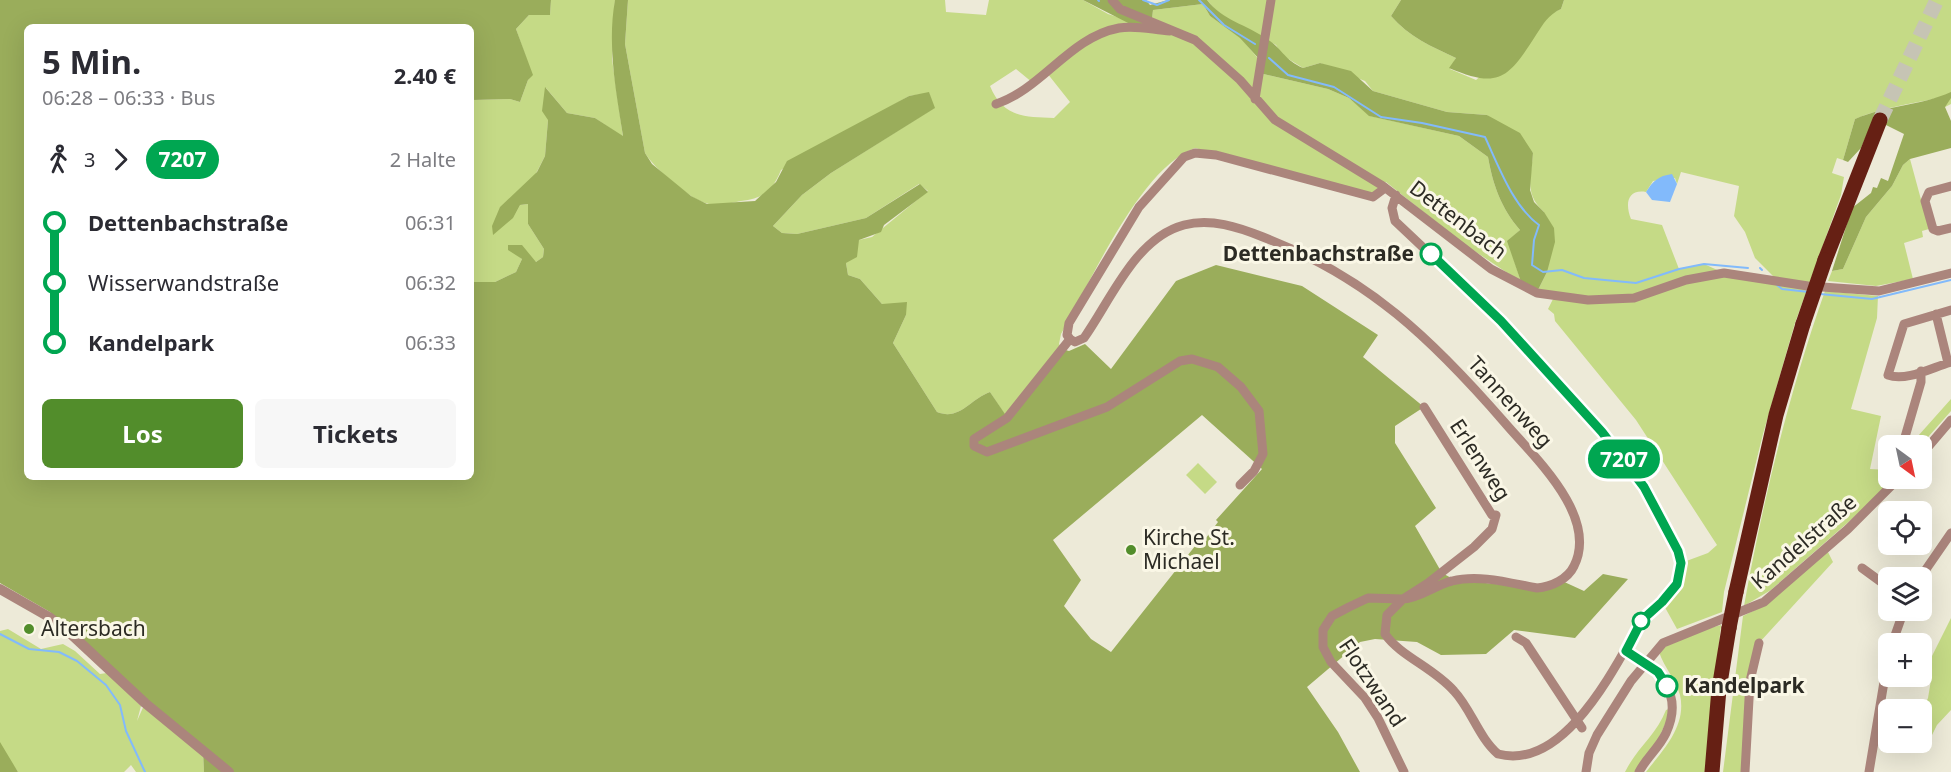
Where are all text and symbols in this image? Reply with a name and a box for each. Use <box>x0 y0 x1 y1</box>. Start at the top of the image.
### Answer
text: 5 Min. <box>42 39 141 84</box>
text: 2.40 € <box>394 60 456 90</box>
text: 06:28 – 06:33 · Bus <box>42 84 215 111</box>
icon: walk <box>42 143 75 176</box>
icon: forward <box>104 143 137 176</box>
text: 7207 <box>158 145 207 173</box>
text: 3 <box>84 146 95 173</box>
text: 2 Halte <box>390 146 456 173</box>
street label: Dettenbach <box>1404 173 1513 265</box>
text: Dettenbachstraße <box>88 207 288 237</box>
text: 06:31 <box>405 209 456 236</box>
place label: Dettenbachstraße <box>1223 239 1414 267</box>
marker: Dettenbachstraße <box>1420 243 1442 265</box>
text: Wisserwandstraße <box>88 267 279 297</box>
text: 06:32 <box>405 269 456 296</box>
text: Kandelpark <box>88 327 214 357</box>
text: 06:33 <box>405 329 456 356</box>
street label: Tannenweg <box>1462 350 1559 453</box>
button: Los <box>42 399 243 468</box>
button: Tickets <box>255 399 456 468</box>
street label: Erlenweg <box>1444 413 1518 506</box>
north arrow <box>1878 435 1932 489</box>
map controls <box>1878 435 1932 753</box>
line badge: 7207 <box>1582 440 1666 478</box>
text: 7207 <box>1600 445 1648 473</box>
street label: Kandelstraße <box>1745 488 1862 595</box>
button: locate <box>1878 501 1932 555</box>
place label: Kirche St. Michael <box>1143 523 1235 575</box>
marker: Kirche St. Michael <box>1124 543 1138 557</box>
button: layers <box>1878 567 1932 621</box>
unlabelled marker <box>1632 612 1650 630</box>
place label: Altersbach <box>41 614 146 642</box>
marker: Altersbach <box>22 622 36 636</box>
street label: Flotzwand <box>1333 633 1413 732</box>
button: + <box>1878 633 1932 687</box>
place label: Kandelpark <box>1684 671 1805 699</box>
marker: Kandelpark <box>1656 675 1678 697</box>
button: − <box>1878 699 1932 753</box>

